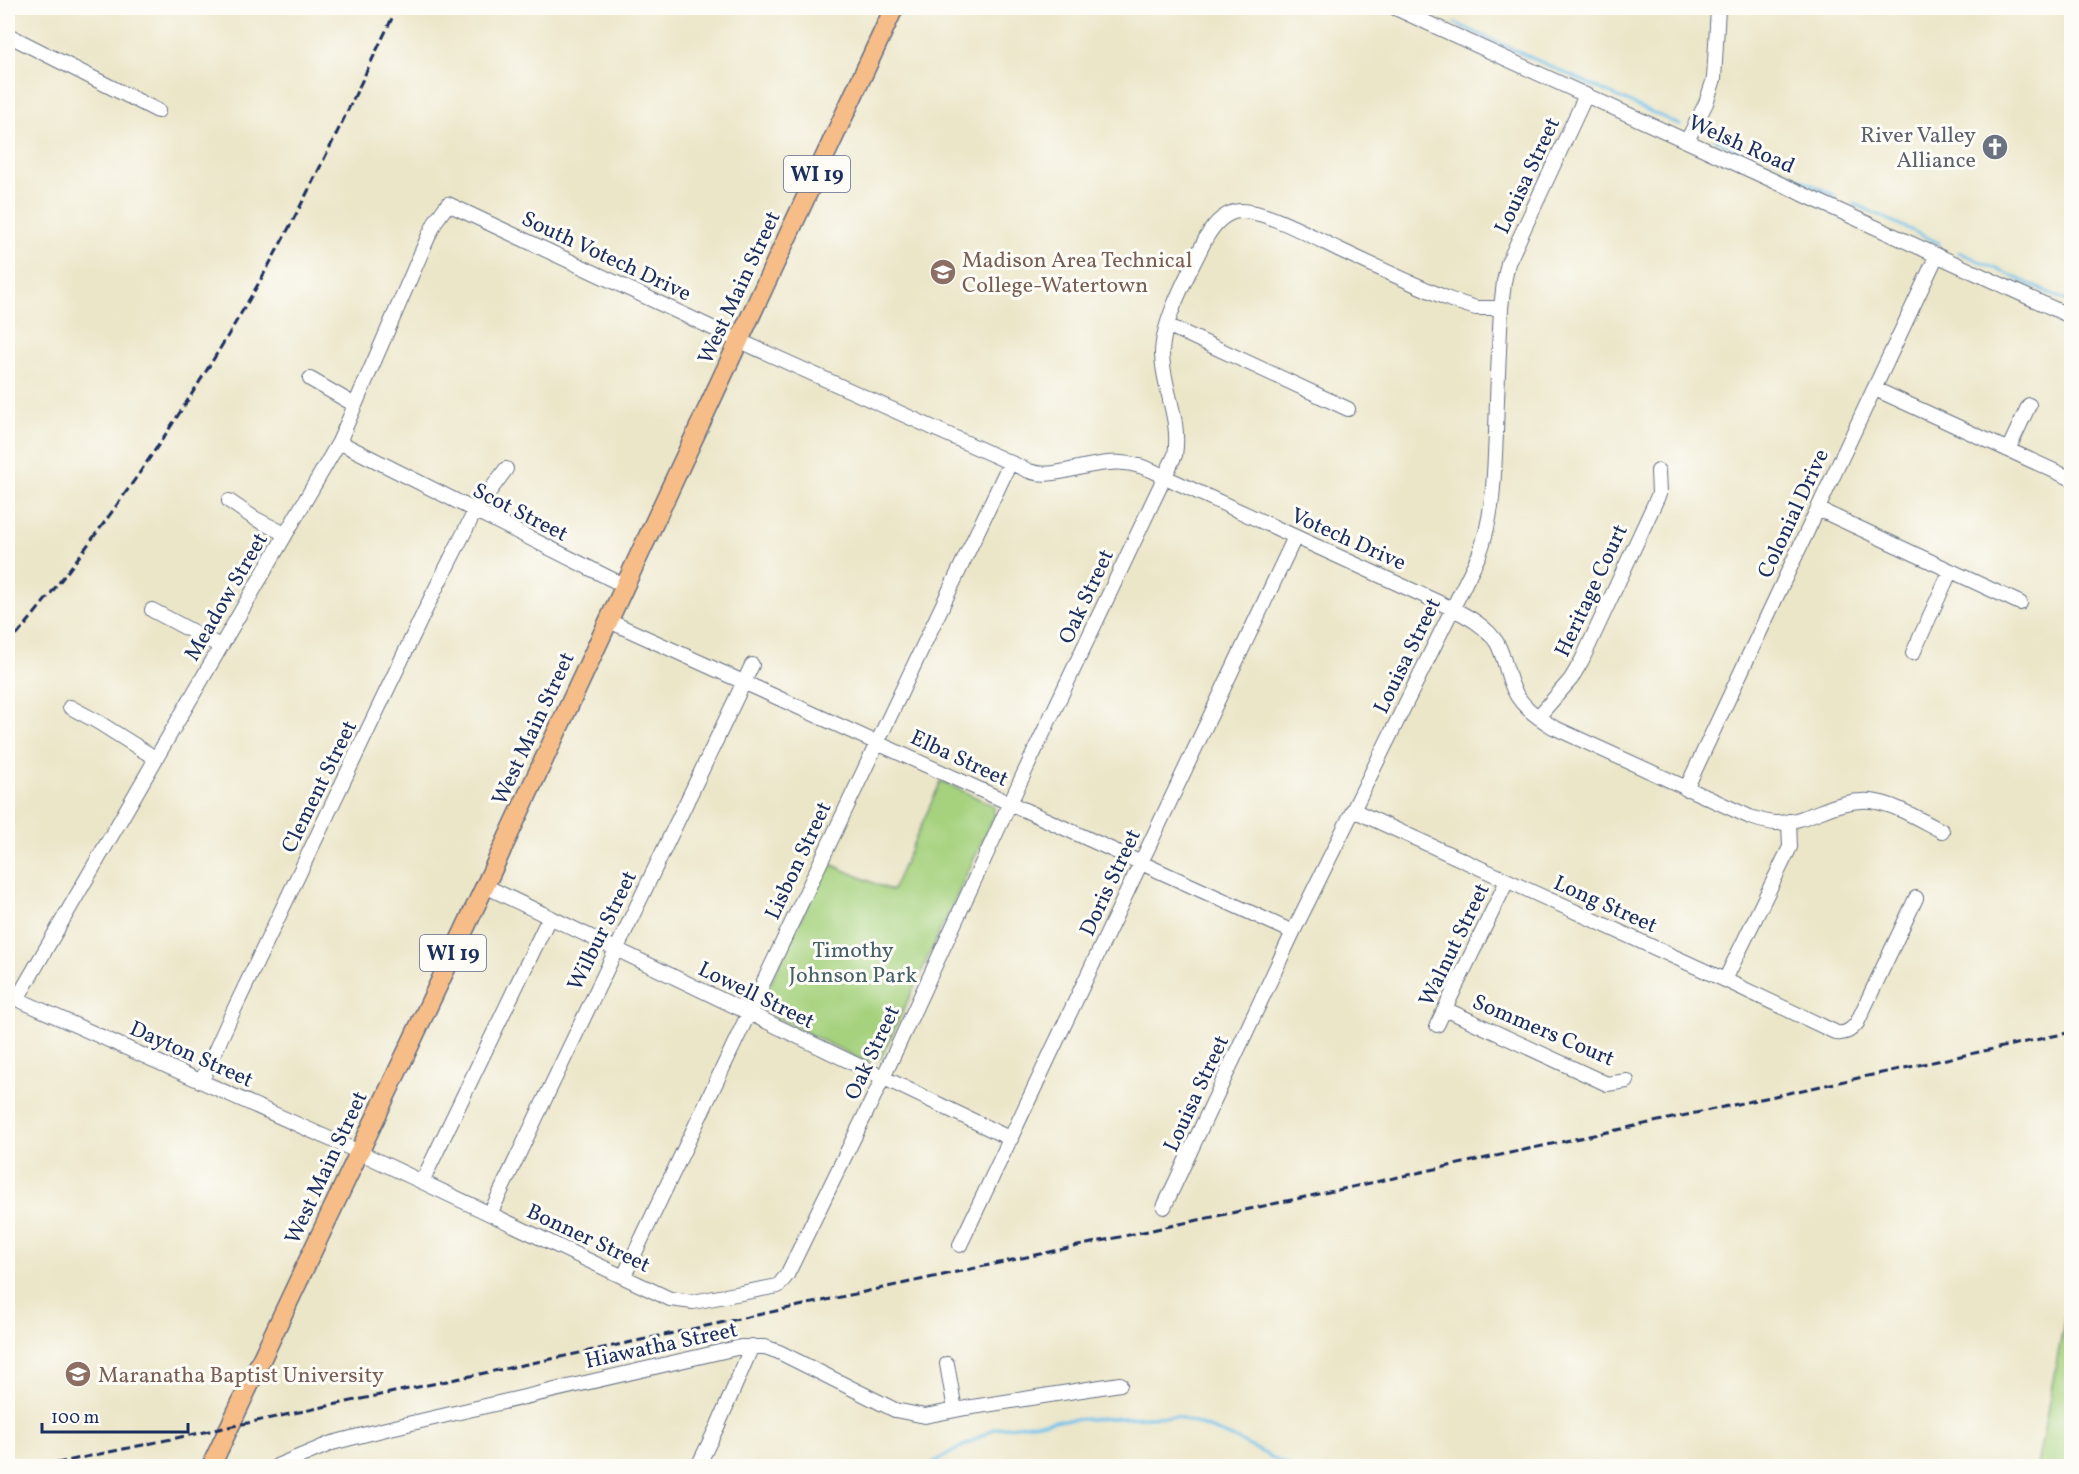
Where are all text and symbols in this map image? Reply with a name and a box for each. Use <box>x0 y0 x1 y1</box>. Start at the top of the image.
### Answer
street label: Welsh Road <box>1683 108 1799 183</box>
street label: Louisa Street <box>1488 112 1569 239</box>
place label: River Valley Alliance <box>1860 121 1976 177</box>
church icon: River Valley Alliance <box>1980 132 2010 162</box>
road number: WI 19 <box>784 156 850 192</box>
street label: South Votech Drive <box>516 204 696 310</box>
street label: West Main Street <box>691 206 789 370</box>
place label: Madison Area Technical College-Watertown <box>962 246 1192 302</box>
school or university icon: Madison Area Technical College-Watertown <box>928 257 958 287</box>
street label: Colonial Drive <box>1751 444 1838 584</box>
street label: Scot Street <box>467 476 573 551</box>
street label: Votech Drive <box>1285 501 1411 579</box>
street label: Heritage Court <box>1548 519 1637 662</box>
street label: Meadow Street <box>178 527 277 667</box>
street label: Oak Street <box>1052 544 1123 649</box>
street label: Louisa Street <box>1367 593 1450 719</box>
street label: West Main Street <box>485 647 583 811</box>
street label: Clement Street <box>275 715 366 859</box>
street label: Elba Street <box>905 723 1013 796</box>
street label: Lisbon Street <box>758 797 840 925</box>
street label: Doris Street <box>1073 824 1150 942</box>
street label: Wilbur Street <box>561 865 646 996</box>
street label: Long Street <box>1548 869 1662 942</box>
street label: Walnut Street <box>1412 878 1499 1012</box>
road number: WI 19 <box>420 935 486 971</box>
park label: Timothy Johnson Park <box>789 936 917 992</box>
street label: Lowell Street <box>692 955 820 1038</box>
street label: Sommers Court <box>1467 987 1619 1075</box>
street label: Oak Street <box>838 1000 909 1105</box>
street label: Dayton Street <box>124 1014 258 1097</box>
street label: Louisa Street <box>1157 1030 1238 1157</box>
street label: West Main Street <box>278 1086 376 1250</box>
street label: Bonner Street <box>521 1197 655 1282</box>
street label: Hiawatha Street <box>582 1315 741 1378</box>
school or university icon: Maranatha Baptist University <box>63 1359 93 1389</box>
place label: Maranatha Baptist University <box>98 1361 384 1392</box>
scale bar <box>42 1396 188 1434</box>
text: 100 m <box>51 1406 100 1431</box>

